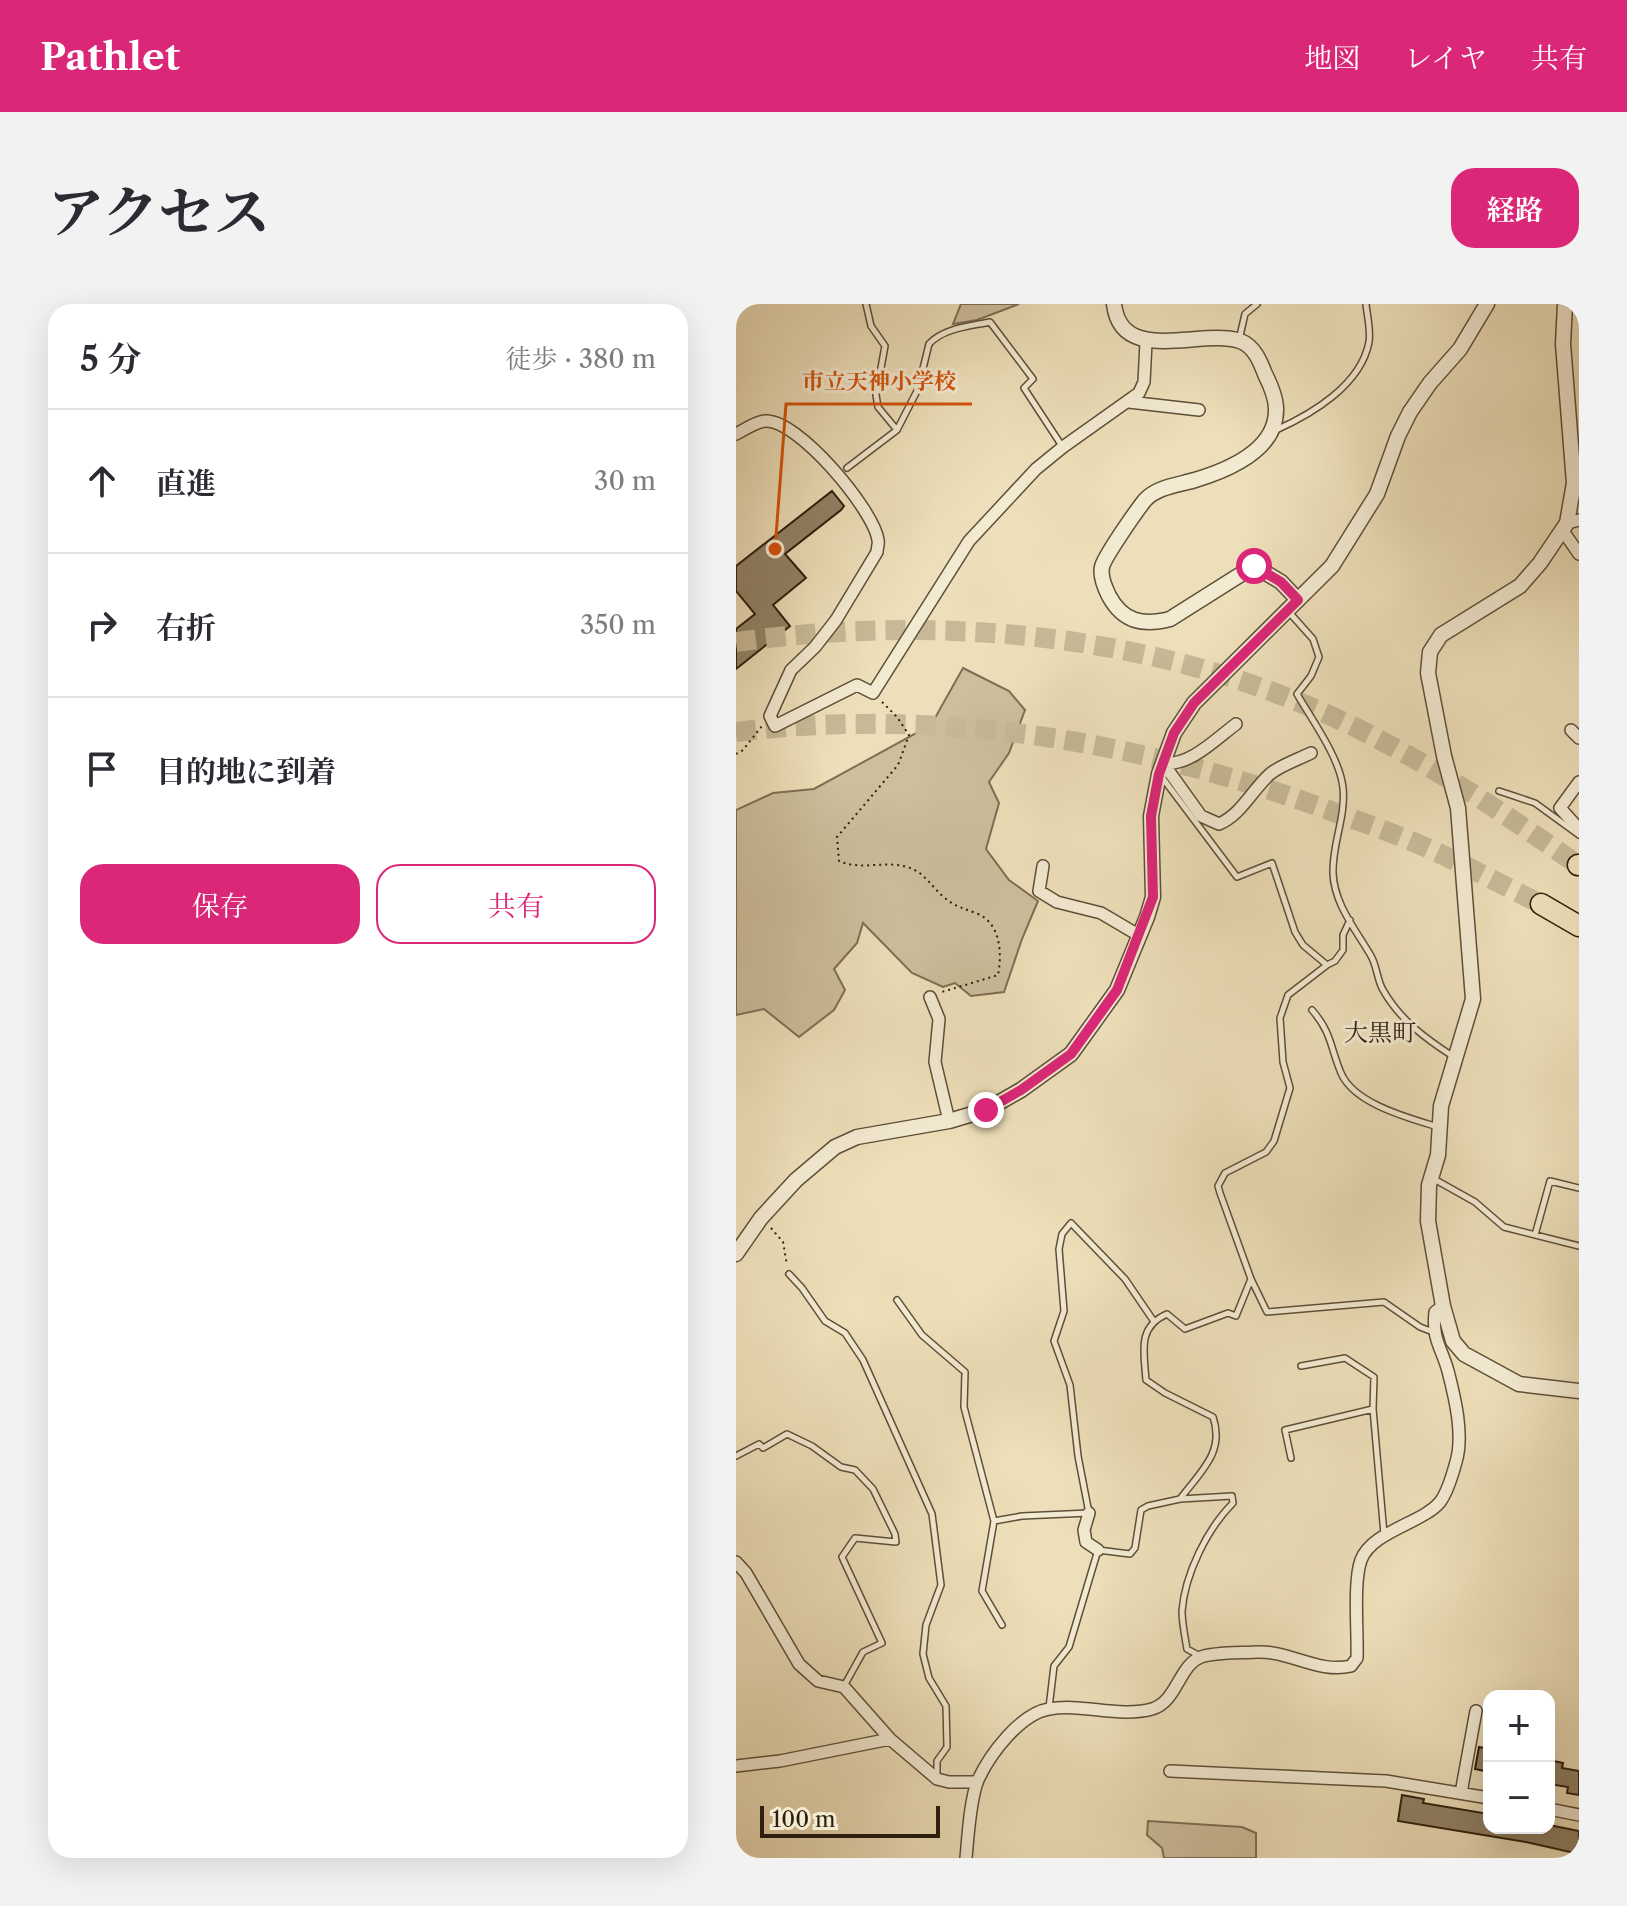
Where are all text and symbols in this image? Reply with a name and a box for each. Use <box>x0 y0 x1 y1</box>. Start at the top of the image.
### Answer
text: Pathlet <box>40 33 180 80</box>
text: 地図 <box>1304 41 1360 75</box>
text: レイヤ <box>1404 41 1487 75</box>
text: 共有 <box>1531 41 1587 75</box>
button: 経路 <box>1451 168 1579 248</box>
text: アクセス <box>48 178 270 247</box>
text: 5 分 <box>80 338 141 380</box>
text: 徒歩 · 380 m <box>505 343 656 375</box>
callout: 市立天神小学校 <box>786 358 972 404</box>
text: 市立天神小学校 <box>802 368 956 395</box>
icon: ahead <box>80 459 124 503</box>
text: 直進 <box>156 465 216 502</box>
text: 30 m <box>594 465 656 497</box>
route start <box>1236 548 1272 584</box>
icon: right <box>80 603 124 647</box>
text: 右折 <box>156 609 216 646</box>
text: 350 m <box>580 609 656 641</box>
icon: arrive <box>80 747 124 791</box>
text: 目的地に到着 <box>156 753 336 790</box>
button: 保存 <box>80 864 360 944</box>
button: 共有 <box>376 864 656 944</box>
district label: 大黒町 <box>1344 1018 1416 1047</box>
route end <box>968 1092 1004 1128</box>
map controls <box>1483 1690 1555 1834</box>
button: + <box>1483 1690 1555 1762</box>
button: − <box>1483 1762 1555 1834</box>
scale bar <box>760 1802 940 1838</box>
text: 100 m <box>772 1806 835 1833</box>

